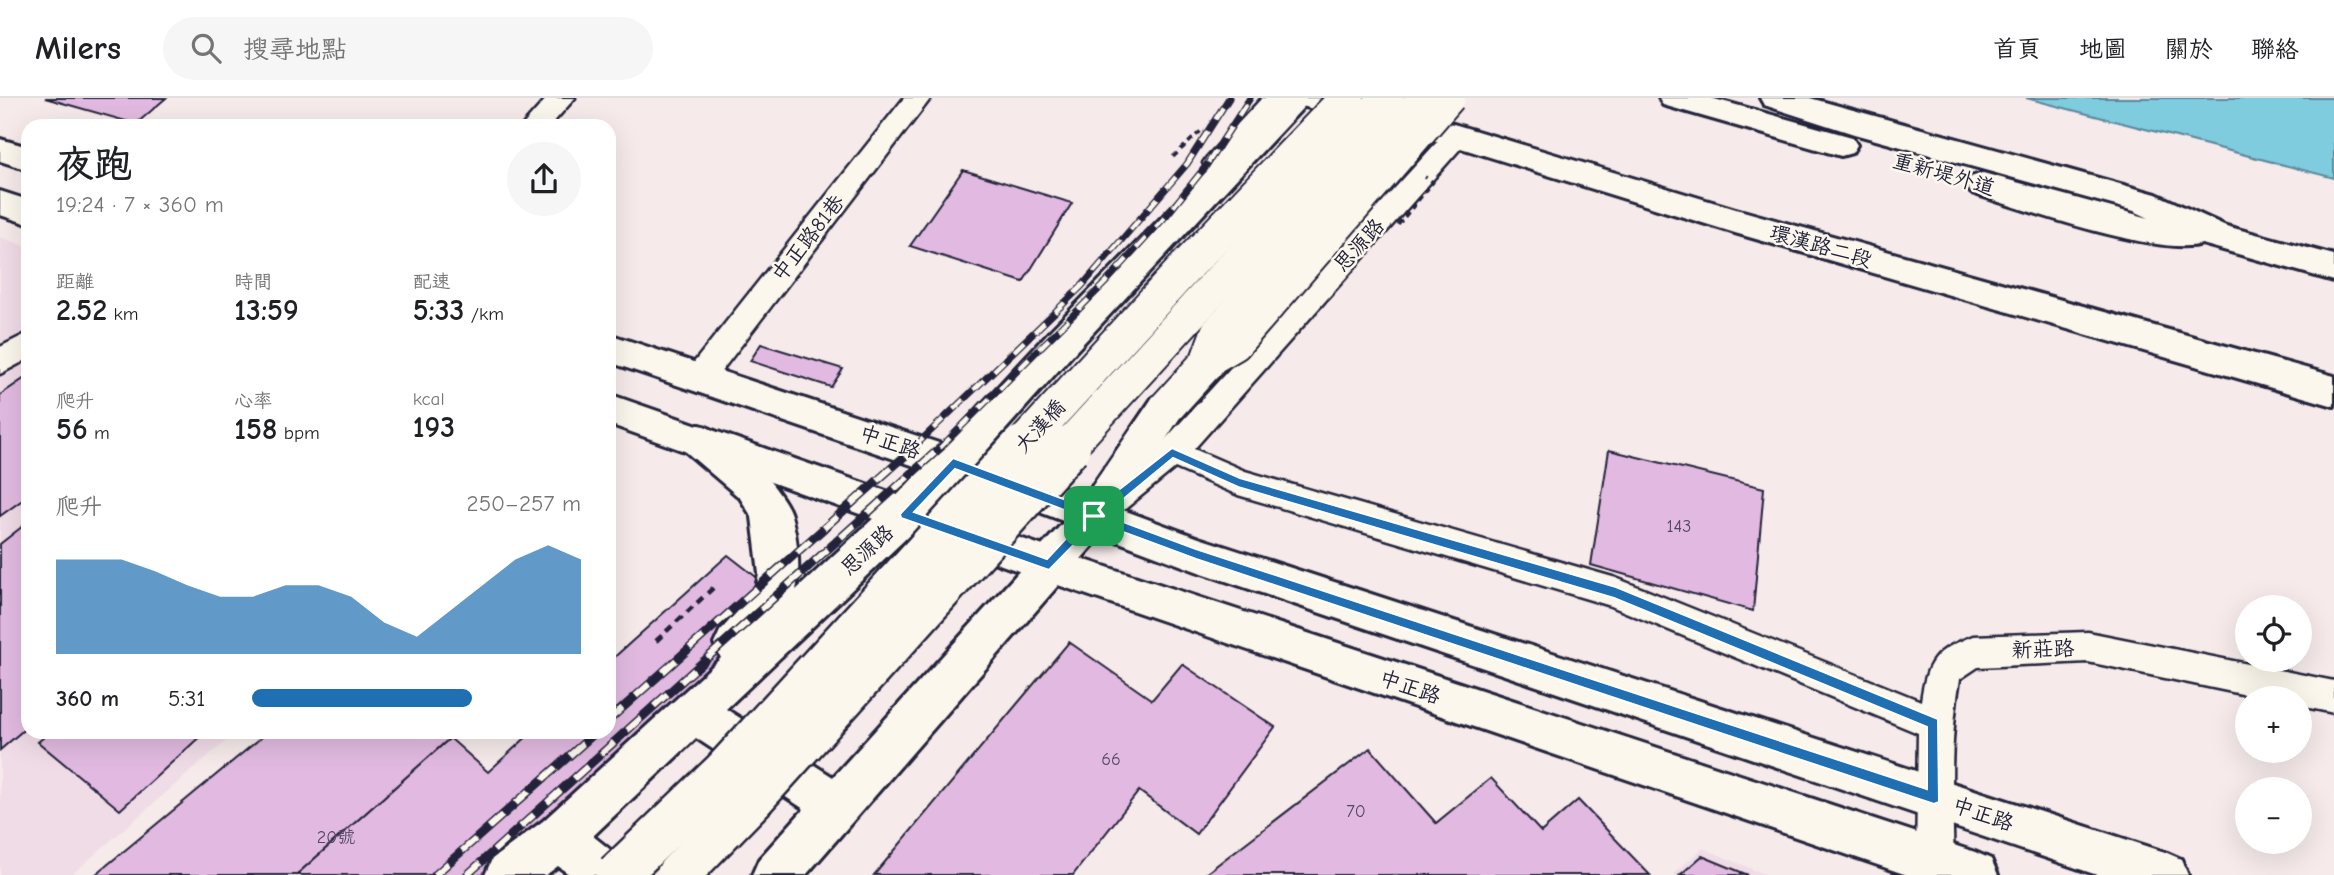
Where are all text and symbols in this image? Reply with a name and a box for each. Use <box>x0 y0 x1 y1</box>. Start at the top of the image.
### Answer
search box <box>163 17 653 80</box>
text: Milers <box>35 29 121 67</box>
icon: search <box>187 29 225 67</box>
text: 搜尋地點 <box>243 35 347 65</box>
text: 首頁 <box>1993 35 2041 63</box>
text: 地圖 <box>2079 35 2127 63</box>
text: 關於 <box>2165 35 2213 63</box>
text: 聯絡 <box>2251 35 2299 63</box>
button: share <box>507 142 581 216</box>
text: 夜跑 <box>56 143 132 187</box>
street label: 重新堤外道 <box>1890 148 1998 200</box>
street label: 中正路81巷 <box>767 190 849 286</box>
text: 19:24 · 7 × 360 m <box>56 191 224 218</box>
street label: 思源路 <box>1329 214 1389 276</box>
street label: 環漢路二段 <box>1767 220 1875 272</box>
text: 距離 <box>56 271 94 293</box>
text: 時間 <box>234 271 272 293</box>
text: 配速 <box>413 271 451 293</box>
text: 2.52 <box>56 293 107 328</box>
text: 13:59 <box>234 293 299 328</box>
text: 5:33 <box>413 293 464 328</box>
text: km <box>107 303 139 325</box>
text: /km <box>464 303 504 325</box>
text: kcal <box>413 388 445 410</box>
text: 爬升 <box>56 390 94 412</box>
text: 心率 <box>234 390 272 412</box>
street label: 大漢橋 <box>1010 395 1070 457</box>
text: 193 <box>413 410 455 445</box>
text: 56 <box>56 412 88 447</box>
text: 158 <box>234 412 277 447</box>
street label: 中正路 <box>856 420 924 464</box>
text: m <box>88 422 110 444</box>
text: bpm <box>277 422 320 444</box>
pin <box>1064 486 1124 546</box>
text: 250–257 m <box>467 490 581 517</box>
text: 爬升 <box>56 493 102 520</box>
icon: arrive <box>1075 497 1113 535</box>
house number: 143 <box>1667 516 1691 537</box>
street label: 思源路 <box>836 520 898 580</box>
map controls <box>2235 595 2312 854</box>
button: locate <box>2235 595 2312 672</box>
street label: 新莊路 <box>2011 636 2075 662</box>
street label: 中正路 <box>1376 665 1444 709</box>
text: 360 m <box>56 685 119 712</box>
text: 5:31 <box>168 685 205 712</box>
button: + <box>2235 686 2312 763</box>
house number: 66 <box>1101 749 1121 770</box>
button: − <box>2235 777 2312 854</box>
street label: 中正路 <box>1949 792 2017 836</box>
house number: 70 <box>1346 801 1366 822</box>
house number: 20號 <box>317 827 355 848</box>

